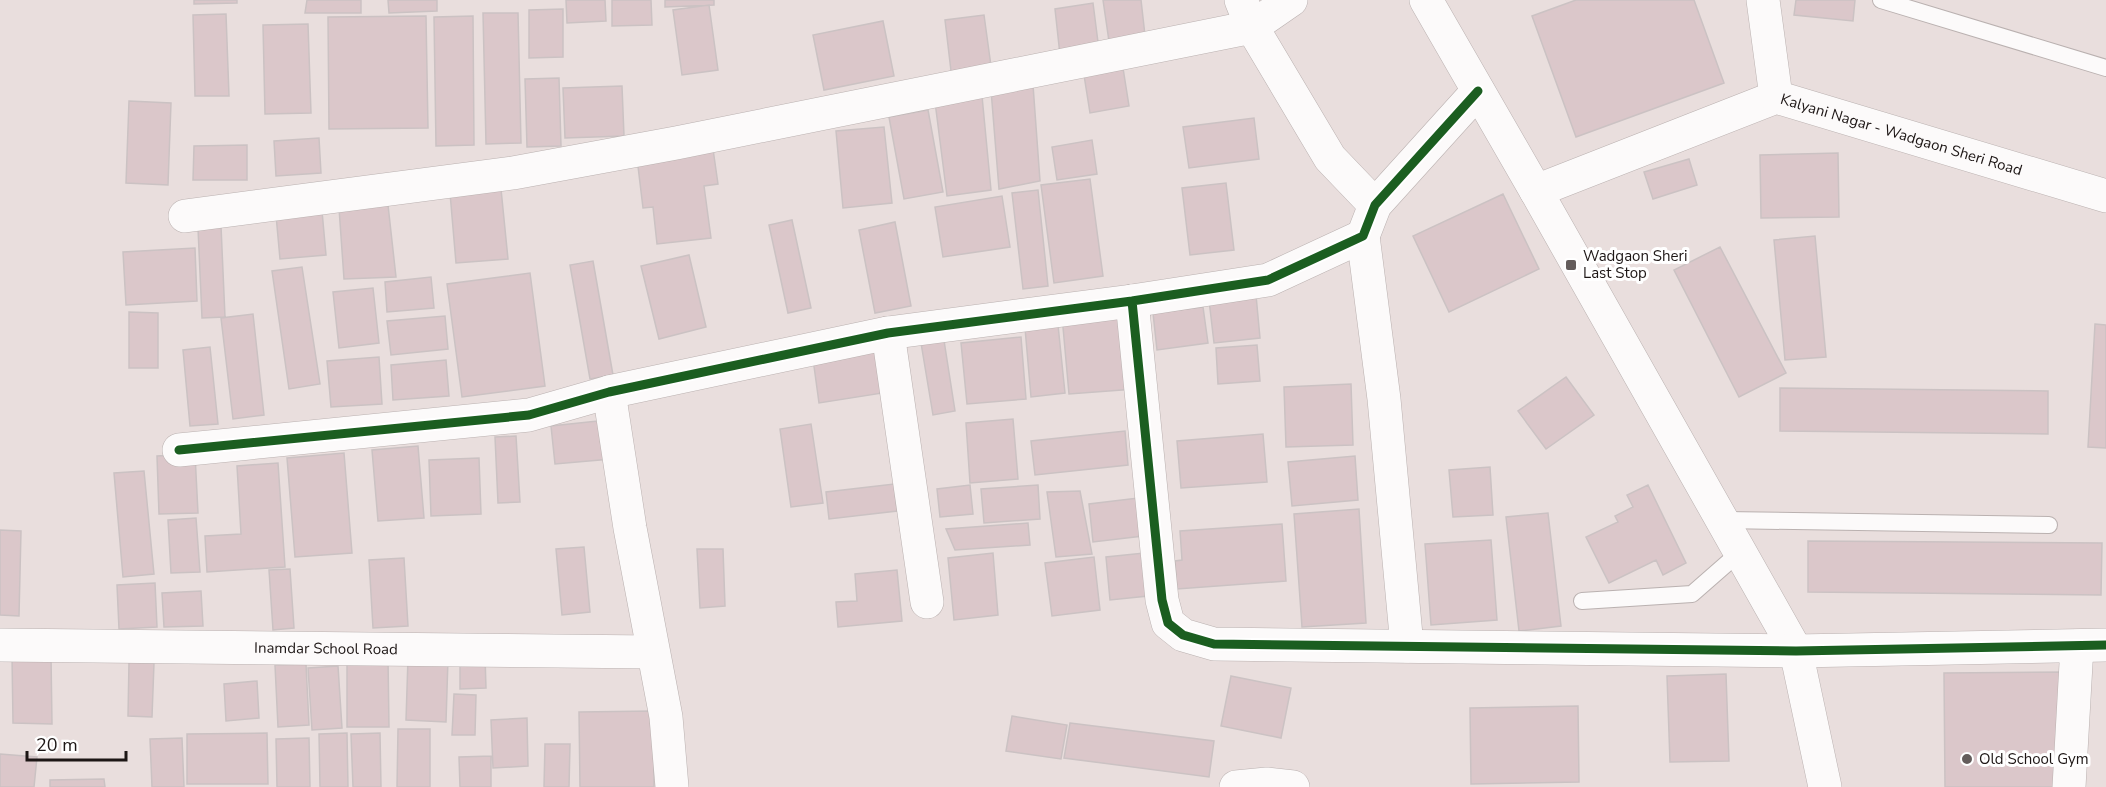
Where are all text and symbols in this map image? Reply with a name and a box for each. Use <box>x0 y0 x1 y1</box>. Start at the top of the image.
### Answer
street label: Kalyani Nagar - Wadgaon Sheri Road <box>1778 89 2025 180</box>
place label: Wadgaon Sheri Last Stop <box>1583 246 1687 283</box>
marker: Wadgaon Sheri Last Stop <box>1564 258 1578 272</box>
street label: Inamdar School Road <box>254 638 398 659</box>
scale bar <box>27 724 126 762</box>
text: 20 m <box>36 733 78 757</box>
place label: Old School Gym <box>1979 749 2089 769</box>
marker: Old School Gym <box>1960 752 1974 766</box>

